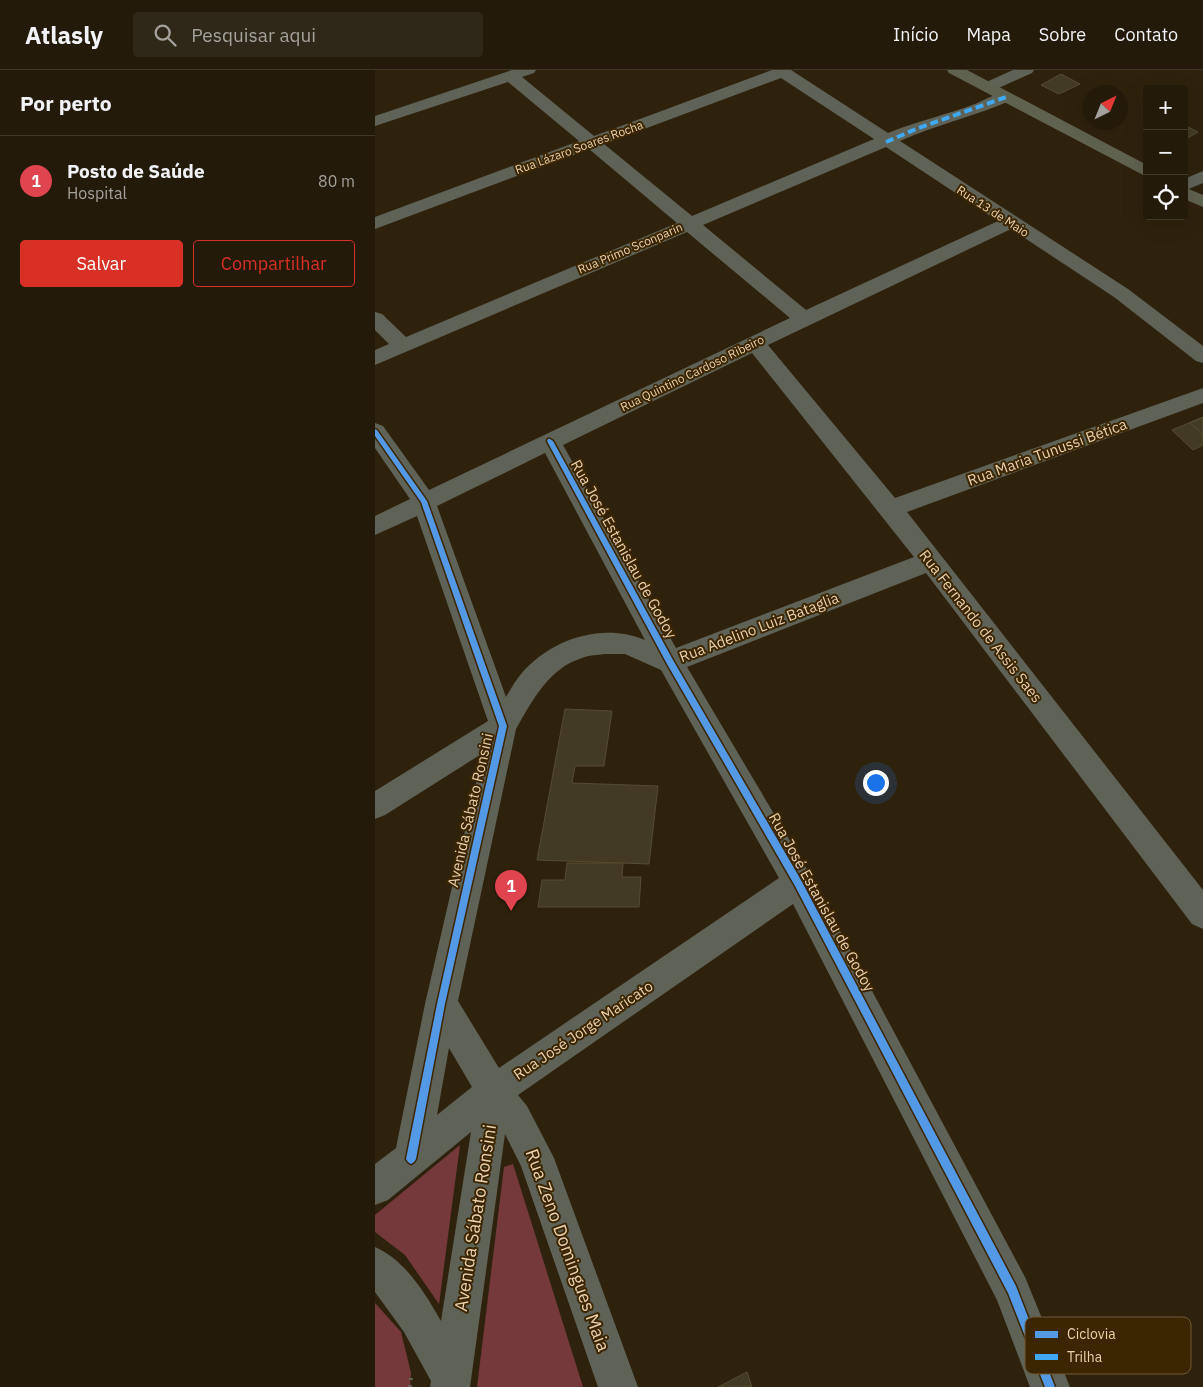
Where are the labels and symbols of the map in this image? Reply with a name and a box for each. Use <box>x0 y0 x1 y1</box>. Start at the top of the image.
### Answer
north arrow <box>1083 85 1128 130</box>
street label: Rua Lázaro Soares Rocha <box>513 117 646 177</box>
street label: Rua 13 de Maio <box>954 182 1032 240</box>
street label: Rua Primo Sconparin <box>575 219 685 277</box>
street label: Rua Quintino Cardoso Ribeiro <box>618 332 767 414</box>
street label: Rua Maria Tunussi Bética <box>965 414 1129 490</box>
street label: Rua José Estanislau de Godoy <box>567 456 681 642</box>
street label: Rua Fernando de Assis Saes <box>915 546 1047 706</box>
street label: Rua Adelino Luiz Bataglia <box>676 588 842 666</box>
street label: Avenida Sábato Ronsini <box>443 731 497 889</box>
your location <box>863 770 889 796</box>
street label: Rua José Estanislau de Godoy <box>765 809 879 995</box>
pin: 1 <box>495 870 527 911</box>
street label: Rua José Jorge Maricato <box>510 976 656 1084</box>
street label: Avenida Sábato Ronsini <box>449 1123 501 1313</box>
street label: Rua Zeno Domingues Maia <box>521 1146 616 1355</box>
legend <box>1025 1317 1191 1374</box>
text: Ciclovia <box>1067 1325 1116 1343</box>
text: Trilha <box>1067 1348 1103 1366</box>

